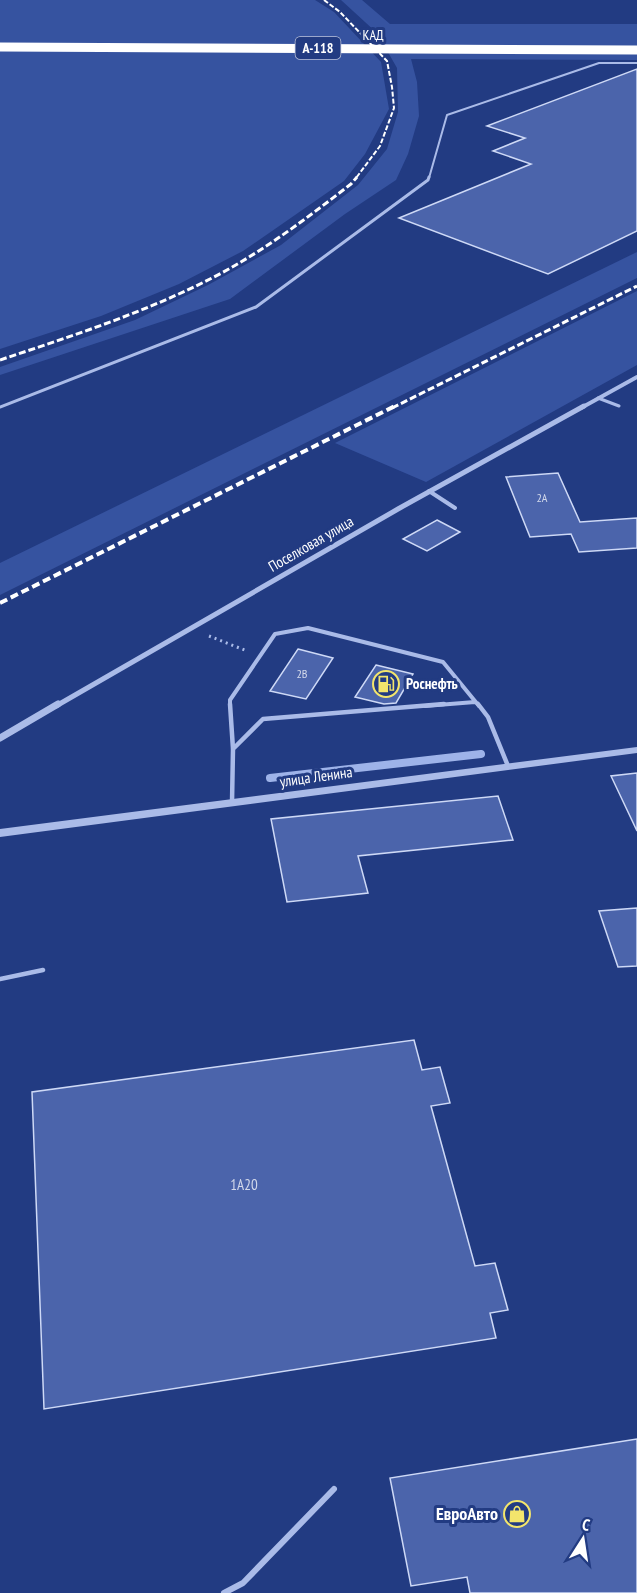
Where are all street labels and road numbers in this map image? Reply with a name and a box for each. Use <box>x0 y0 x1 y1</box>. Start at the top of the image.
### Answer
street label: КАД <box>362 26 384 44</box>
road number: А-118 <box>296 37 340 59</box>
street label: Поселковая улица <box>265 511 357 576</box>
street label: улица Ленина <box>278 762 354 791</box>

